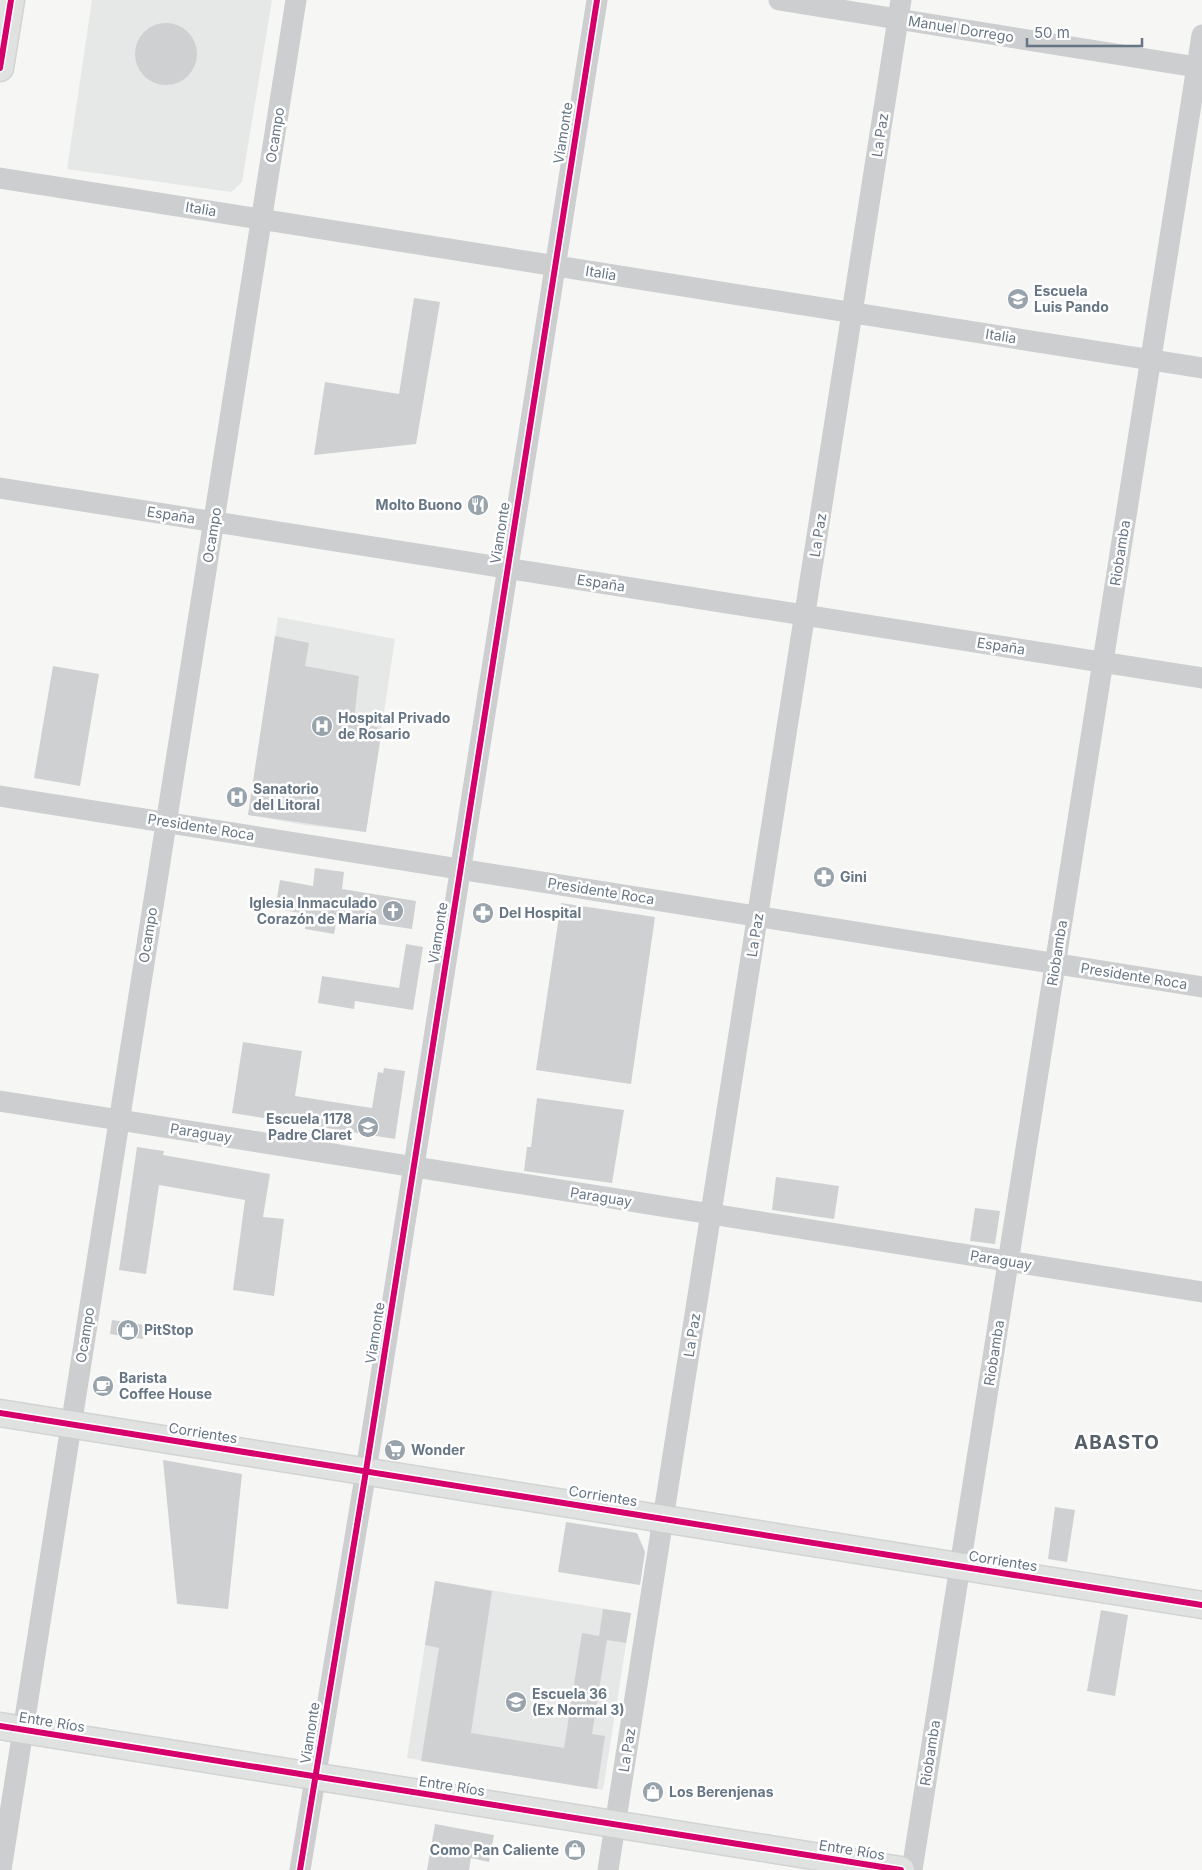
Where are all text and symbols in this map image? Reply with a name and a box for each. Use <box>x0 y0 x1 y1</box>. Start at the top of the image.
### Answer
street label: Manuel Dorrego <box>907 12 1015 45</box>
scale bar <box>1027 15 1142 47</box>
text: 50 m <box>1034 23 1070 42</box>
street label: Viamonte <box>549 101 576 165</box>
street label: Ocampo <box>262 106 287 164</box>
street label: La Paz <box>868 112 891 158</box>
street label: Italia <box>184 198 218 219</box>
street label: Italia <box>584 262 618 283</box>
place label: Escuela Luis Pando <box>1034 282 1109 315</box>
school or university icon: Escuela Luis Pando <box>1006 287 1030 311</box>
street label: Italia <box>984 325 1018 346</box>
restaurant icon: Molto Buono <box>466 493 490 517</box>
place label: Molto Buono <box>376 496 462 513</box>
street label: Viamonte <box>486 501 513 565</box>
street label: España <box>146 502 196 527</box>
street label: Ocampo <box>199 506 224 564</box>
street label: La Paz <box>806 512 829 558</box>
street label: Riobamba <box>1106 519 1133 587</box>
street label: España <box>576 570 626 595</box>
street label: España <box>976 633 1026 658</box>
place label: Hospital Privado de Rosario <box>338 709 451 742</box>
hospital icon: Hospital Privado de Rosario <box>310 714 334 738</box>
place label: Sanatorio del Litoral <box>253 780 320 813</box>
hospital icon: Sanatorio del Litoral <box>225 785 249 809</box>
street label: Presidente Roca <box>147 810 256 843</box>
pharmacy icon: Gini <box>812 865 836 889</box>
place label: Gini <box>840 868 867 885</box>
street label: Presidente Roca <box>547 874 656 907</box>
place label: Iglesia Inmaculado Corazón de María <box>249 894 377 927</box>
church icon: Iglesia Inmaculado Corazón de María <box>381 899 405 923</box>
street label: Viamonte <box>424 901 451 965</box>
pharmacy icon: Del Hospital <box>471 901 495 925</box>
place label: Del Hospital <box>499 904 581 921</box>
street label: Ocampo <box>135 906 160 964</box>
street label: La Paz <box>743 912 766 958</box>
street label: Riobamba <box>1043 919 1070 987</box>
street label: Presidente Roca <box>1080 959 1189 992</box>
place label: Escuela 1178 Padre Claret <box>266 1110 352 1143</box>
school or university icon: Escuela 1178 Padre Claret <box>356 1115 380 1139</box>
street label: Paraguay <box>169 1119 233 1146</box>
street label: Paraguay <box>569 1183 633 1210</box>
street label: Paraguay <box>969 1246 1033 1273</box>
street label: Viamonte <box>361 1301 388 1365</box>
street label: Ocampo <box>72 1306 97 1364</box>
street label: La Paz <box>680 1312 703 1358</box>
shop icon: PitStop <box>116 1318 140 1342</box>
street label: Riobamba <box>980 1319 1007 1387</box>
place label: PitStop <box>144 1321 194 1338</box>
place label: Barista Coffee House <box>119 1369 212 1402</box>
cafe icon: Barista Coffee House <box>91 1374 115 1398</box>
street label: Corrientes <box>167 1419 239 1446</box>
district label: ABASTO <box>1074 1431 1160 1454</box>
supermarket icon: Wonder <box>383 1438 407 1462</box>
place label: Wonder <box>411 1441 465 1458</box>
street label: Corrientes <box>567 1482 639 1509</box>
street label: Corrientes <box>967 1547 1039 1574</box>
place label: Escuela 36 (Ex Normal 3) <box>532 1685 625 1718</box>
school or university icon: Escuela 36 (Ex Normal 3) <box>504 1690 528 1714</box>
street label: Viamonte <box>296 1701 323 1765</box>
street label: Entre Ríos <box>18 1708 86 1735</box>
street label: Riobamba <box>916 1719 943 1787</box>
street label: La Paz <box>615 1727 638 1773</box>
street label: Entre Ríos <box>418 1772 486 1799</box>
shop icon: Los Berenjenas <box>641 1780 665 1804</box>
place label: Los Berenjenas <box>669 1783 774 1800</box>
street label: Entre Ríos <box>818 1836 886 1863</box>
shop icon: Como Pan Caliente <box>563 1838 587 1862</box>
place label: Como Pan Caliente <box>430 1841 559 1858</box>

